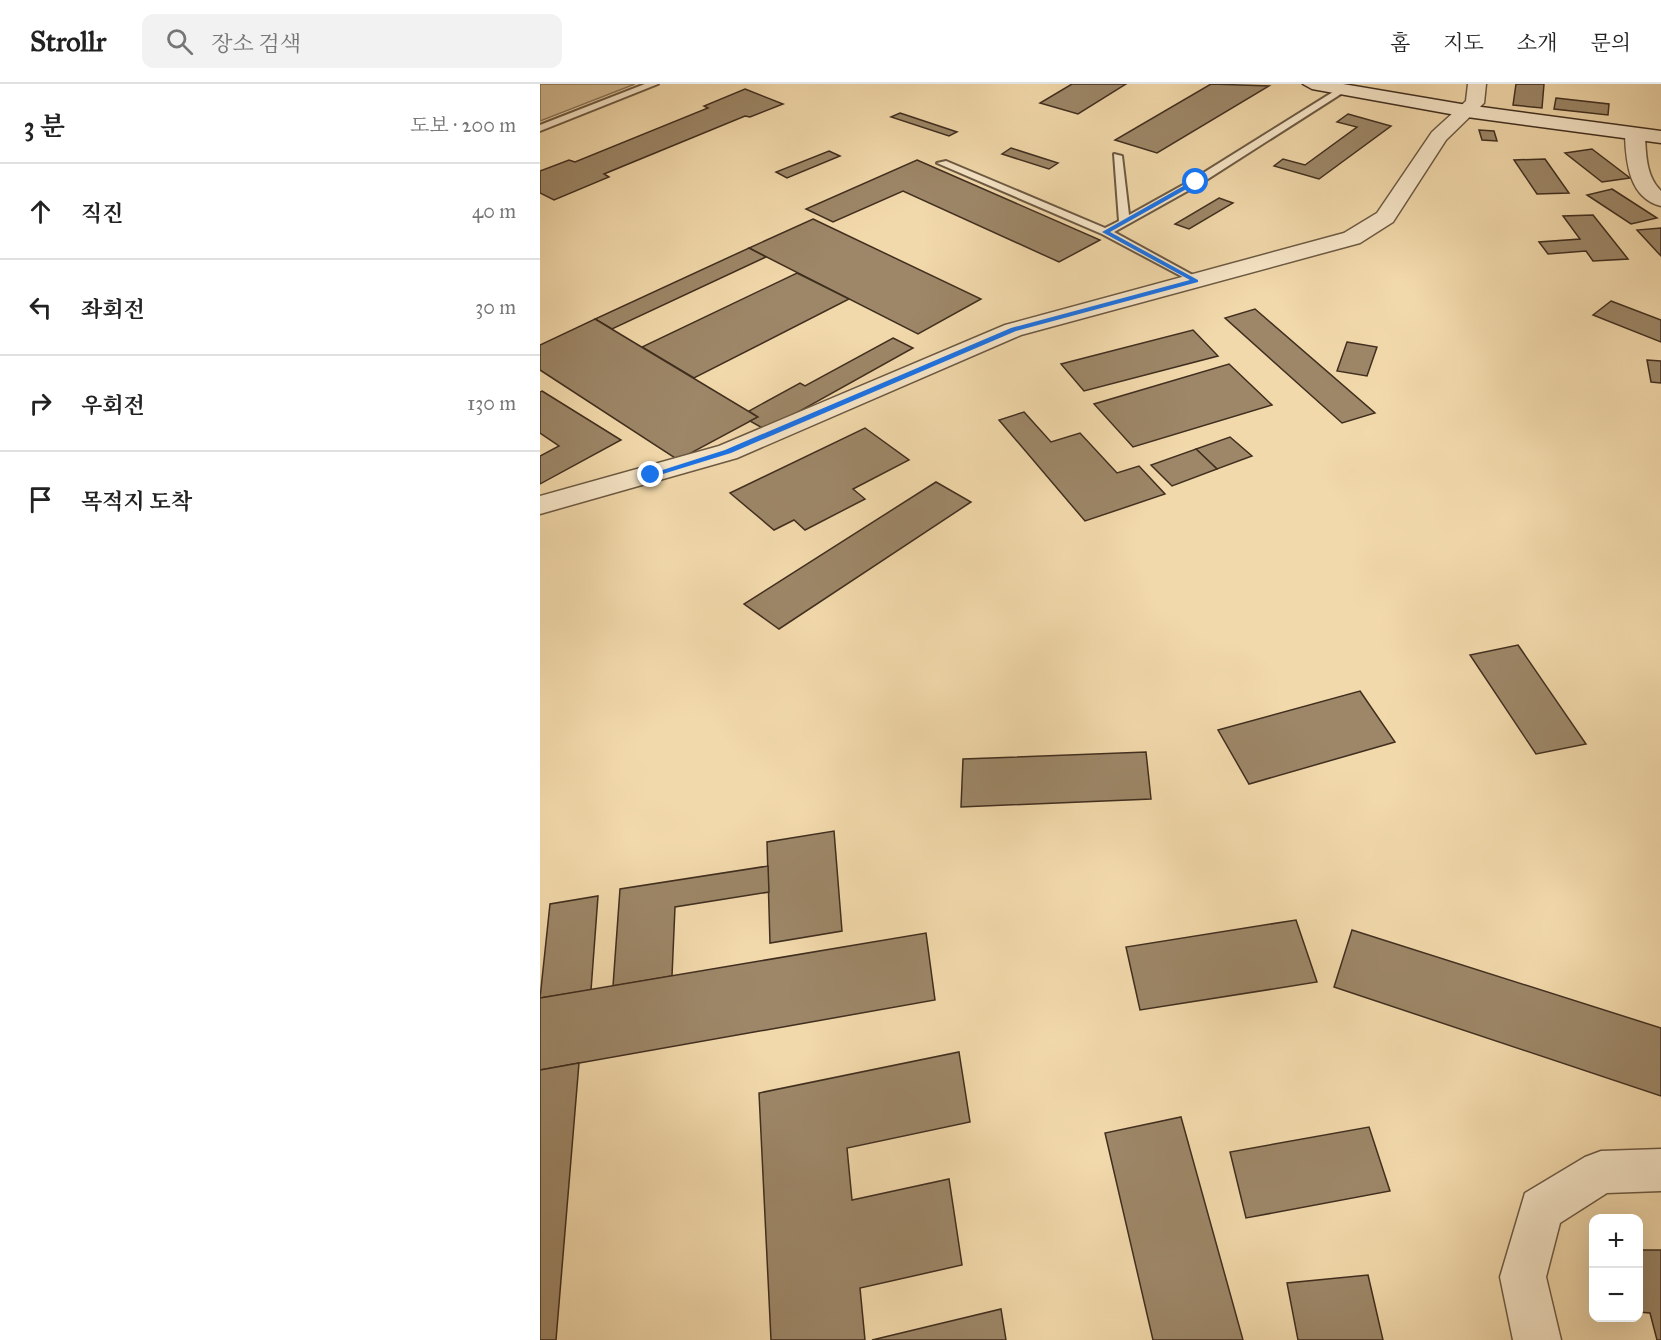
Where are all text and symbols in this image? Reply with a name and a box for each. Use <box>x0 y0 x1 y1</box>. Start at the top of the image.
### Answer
search box <box>142 14 562 68</box>
text: Strollr <box>30 24 106 59</box>
icon: search <box>163 25 196 58</box>
text: 장소 검색 <box>211 30 301 57</box>
text: 홈 <box>1390 30 1410 56</box>
text: 지도 <box>1443 30 1484 56</box>
text: 소개 <box>1517 30 1557 56</box>
text: 문의 <box>1590 30 1631 56</box>
text: 3 분 <box>24 110 65 142</box>
text: 도보 · 200 m <box>410 113 516 137</box>
route start <box>1182 168 1208 194</box>
icon: ahead <box>24 195 57 228</box>
text: 40 m <box>472 199 516 223</box>
text: 직진 <box>81 200 124 227</box>
icon: left <box>24 291 57 324</box>
text: 30 m <box>475 295 516 319</box>
text: 좌회전 <box>81 296 145 323</box>
icon: right <box>24 387 57 420</box>
text: 130 m <box>467 391 516 415</box>
text: 우회전 <box>81 392 145 419</box>
route end <box>637 461 663 487</box>
icon: arrive <box>24 483 57 516</box>
text: 목적지 도착 <box>81 488 192 515</box>
map controls <box>1589 1214 1643 1322</box>
button: + <box>1589 1214 1643 1268</box>
button: − <box>1589 1268 1643 1322</box>

